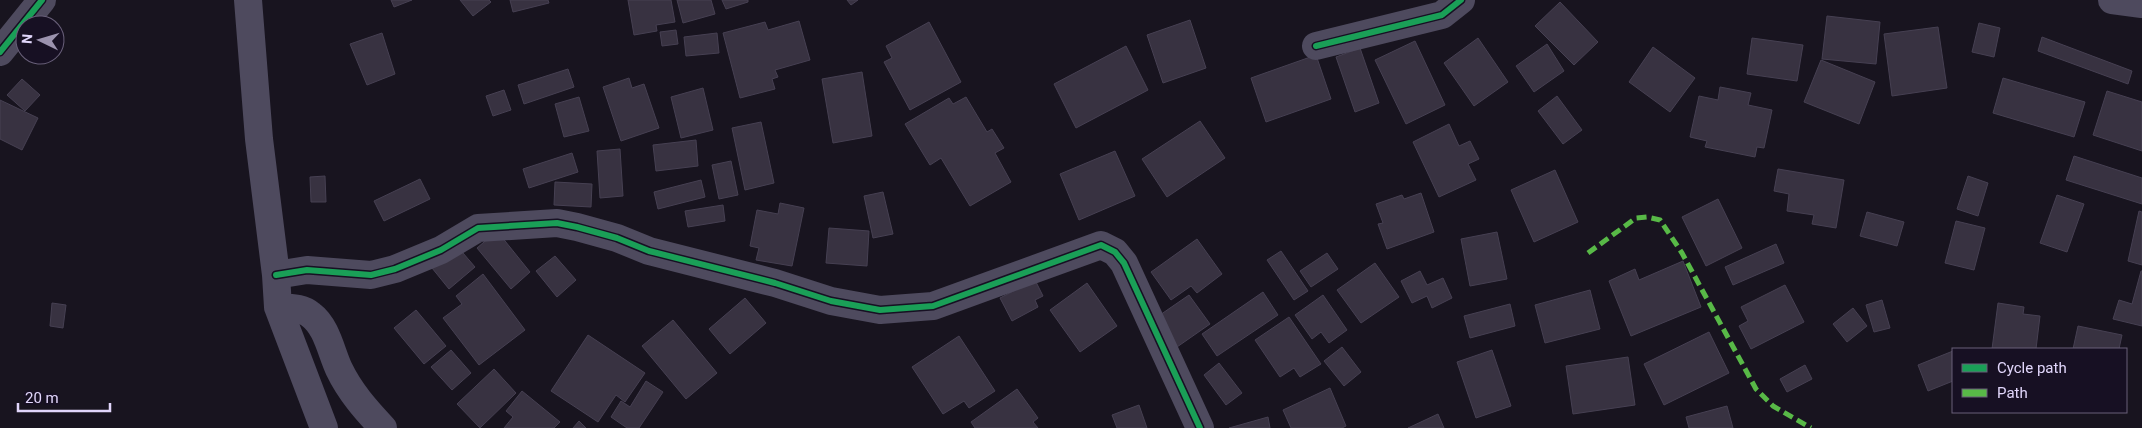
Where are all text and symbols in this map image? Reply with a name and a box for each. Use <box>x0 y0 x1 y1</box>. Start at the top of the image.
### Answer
north arrow <box>15 15 65 65</box>
text: N <box>19 33 35 44</box>
legend <box>1952 348 2127 413</box>
text: Cycle path <box>1997 359 2067 377</box>
scale bar <box>18 380 110 412</box>
text: Path <box>1997 384 2028 402</box>
text: 20 m <box>25 389 59 407</box>

